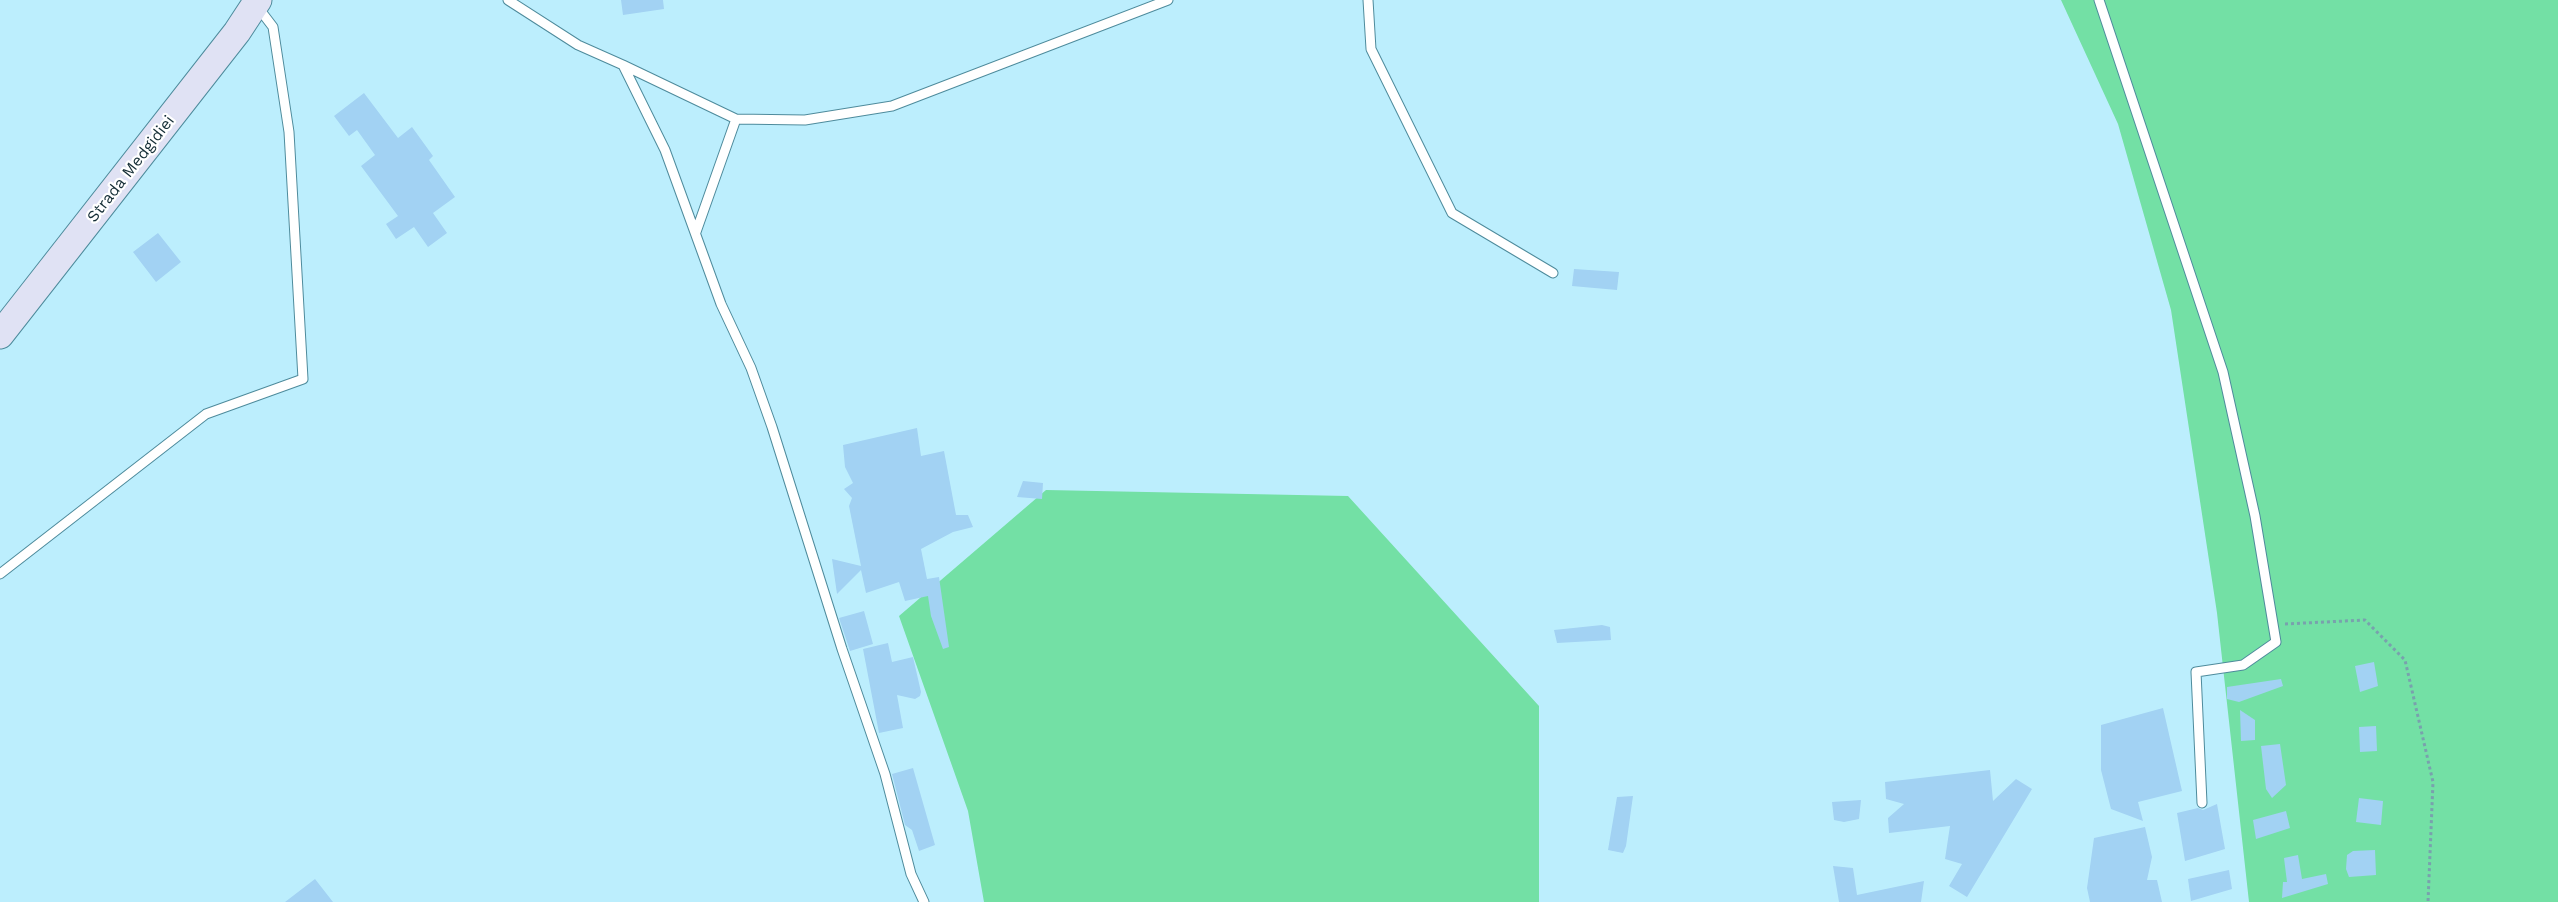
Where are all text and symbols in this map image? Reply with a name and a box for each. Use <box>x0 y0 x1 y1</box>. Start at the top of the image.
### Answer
street label: Strada Medgidiei <box>83 112 179 226</box>

